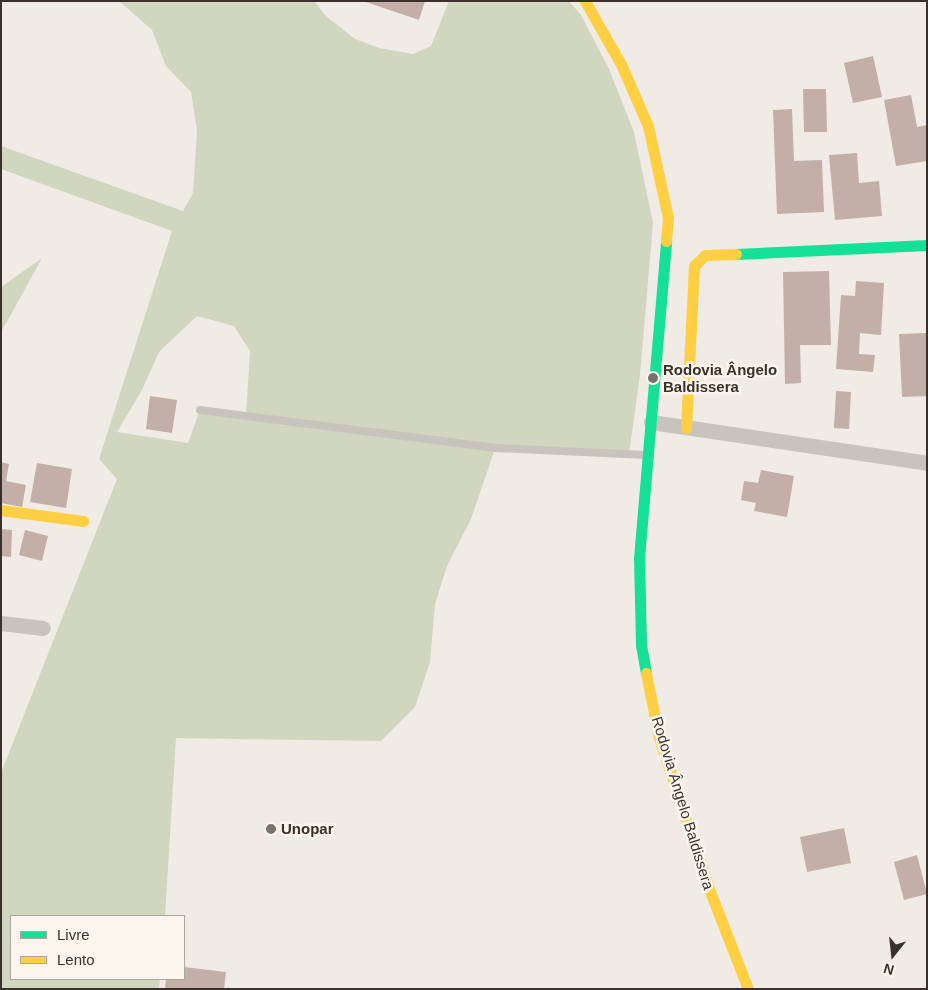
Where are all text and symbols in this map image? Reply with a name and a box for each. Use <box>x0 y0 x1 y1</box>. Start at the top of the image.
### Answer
place label: Rodovia Ângelo Baldissera <box>663 360 777 395</box>
marker: Rodovia Ângelo Baldissera <box>647 372 659 384</box>
street label: Rodovia Ângelo Baldissera <box>648 714 718 892</box>
place label: Unopar <box>281 820 334 838</box>
marker: Unopar <box>265 823 277 835</box>
legend <box>10 915 185 980</box>
text: Livre <box>57 926 90 943</box>
north arrow <box>868 930 918 980</box>
text: Lento <box>57 951 95 968</box>
text: N <box>882 960 896 979</box>

